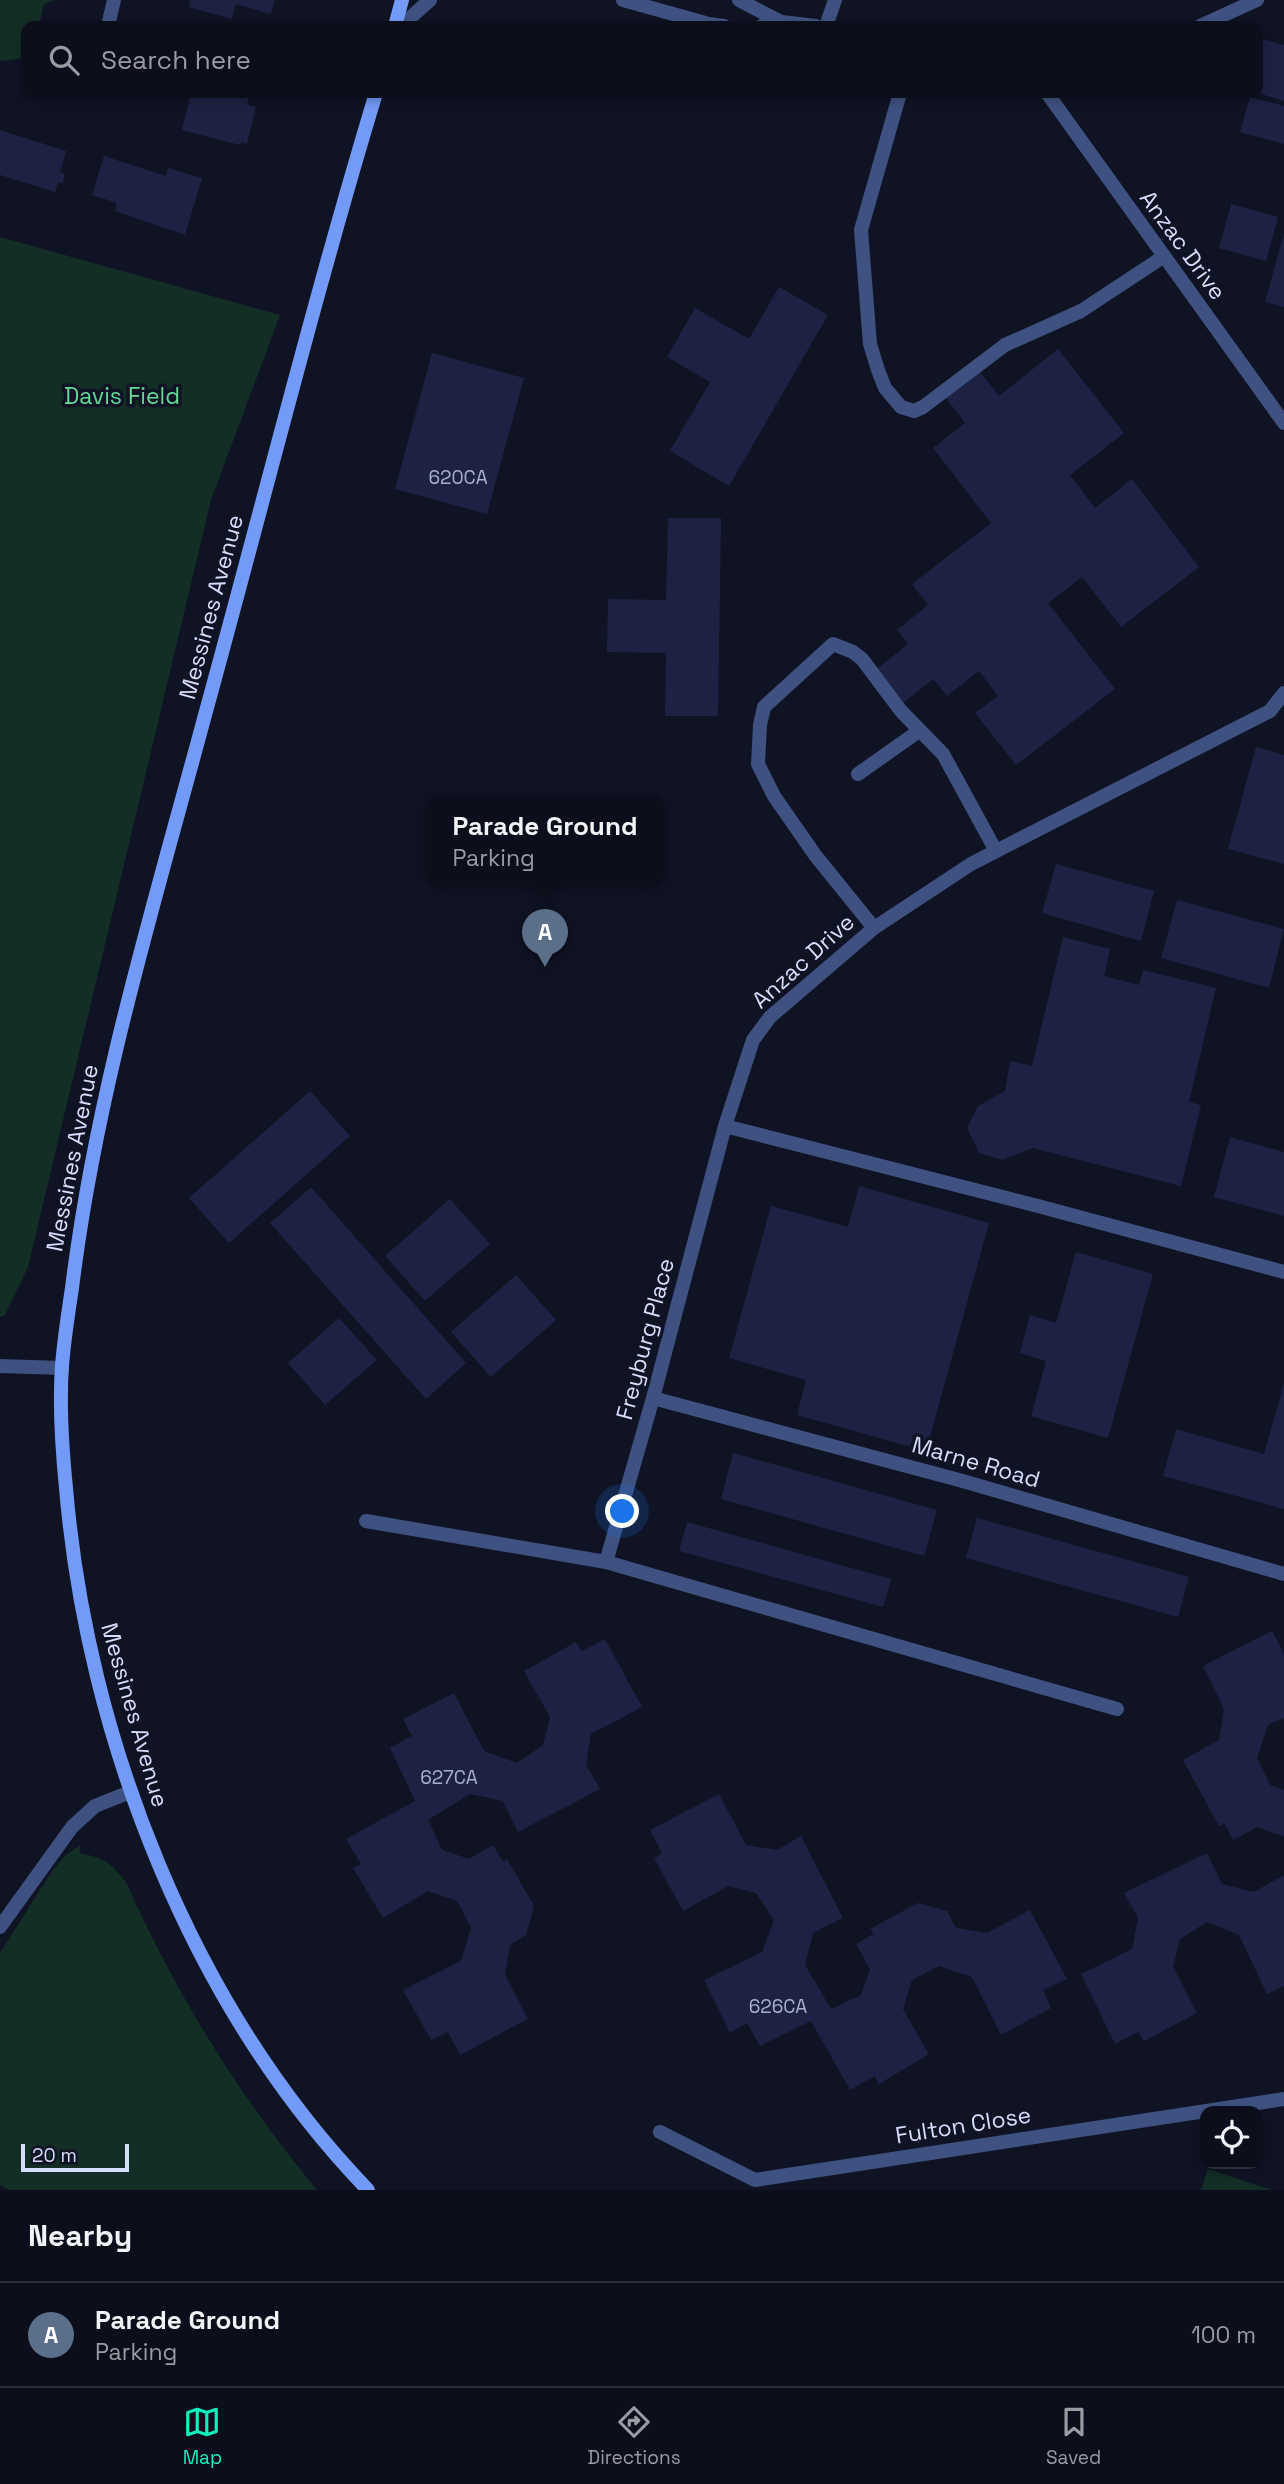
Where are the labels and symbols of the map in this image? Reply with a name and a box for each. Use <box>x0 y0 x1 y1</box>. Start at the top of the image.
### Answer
street label: Anzac Drive <box>1133 184 1233 306</box>
park label: Davis Field <box>64 381 180 411</box>
house number: 620CA <box>428 465 488 490</box>
street label: Messines Avenue <box>172 511 250 703</box>
street label: Anzac Drive <box>745 907 861 1015</box>
pin: A <box>522 909 568 967</box>
street label: Messines Avenue <box>39 1062 105 1254</box>
street label: Freyburg Place <box>609 1255 681 1423</box>
street label: Marne Road <box>908 1429 1044 1495</box>
your location <box>605 1494 639 1528</box>
street label: Messines Avenue <box>94 1620 176 1810</box>
house number: 627CA <box>420 1765 478 1790</box>
house number: 626CA <box>749 1994 807 2019</box>
street label: Fulton Close <box>893 2099 1033 2151</box>
scale bar <box>21 2141 130 2173</box>

